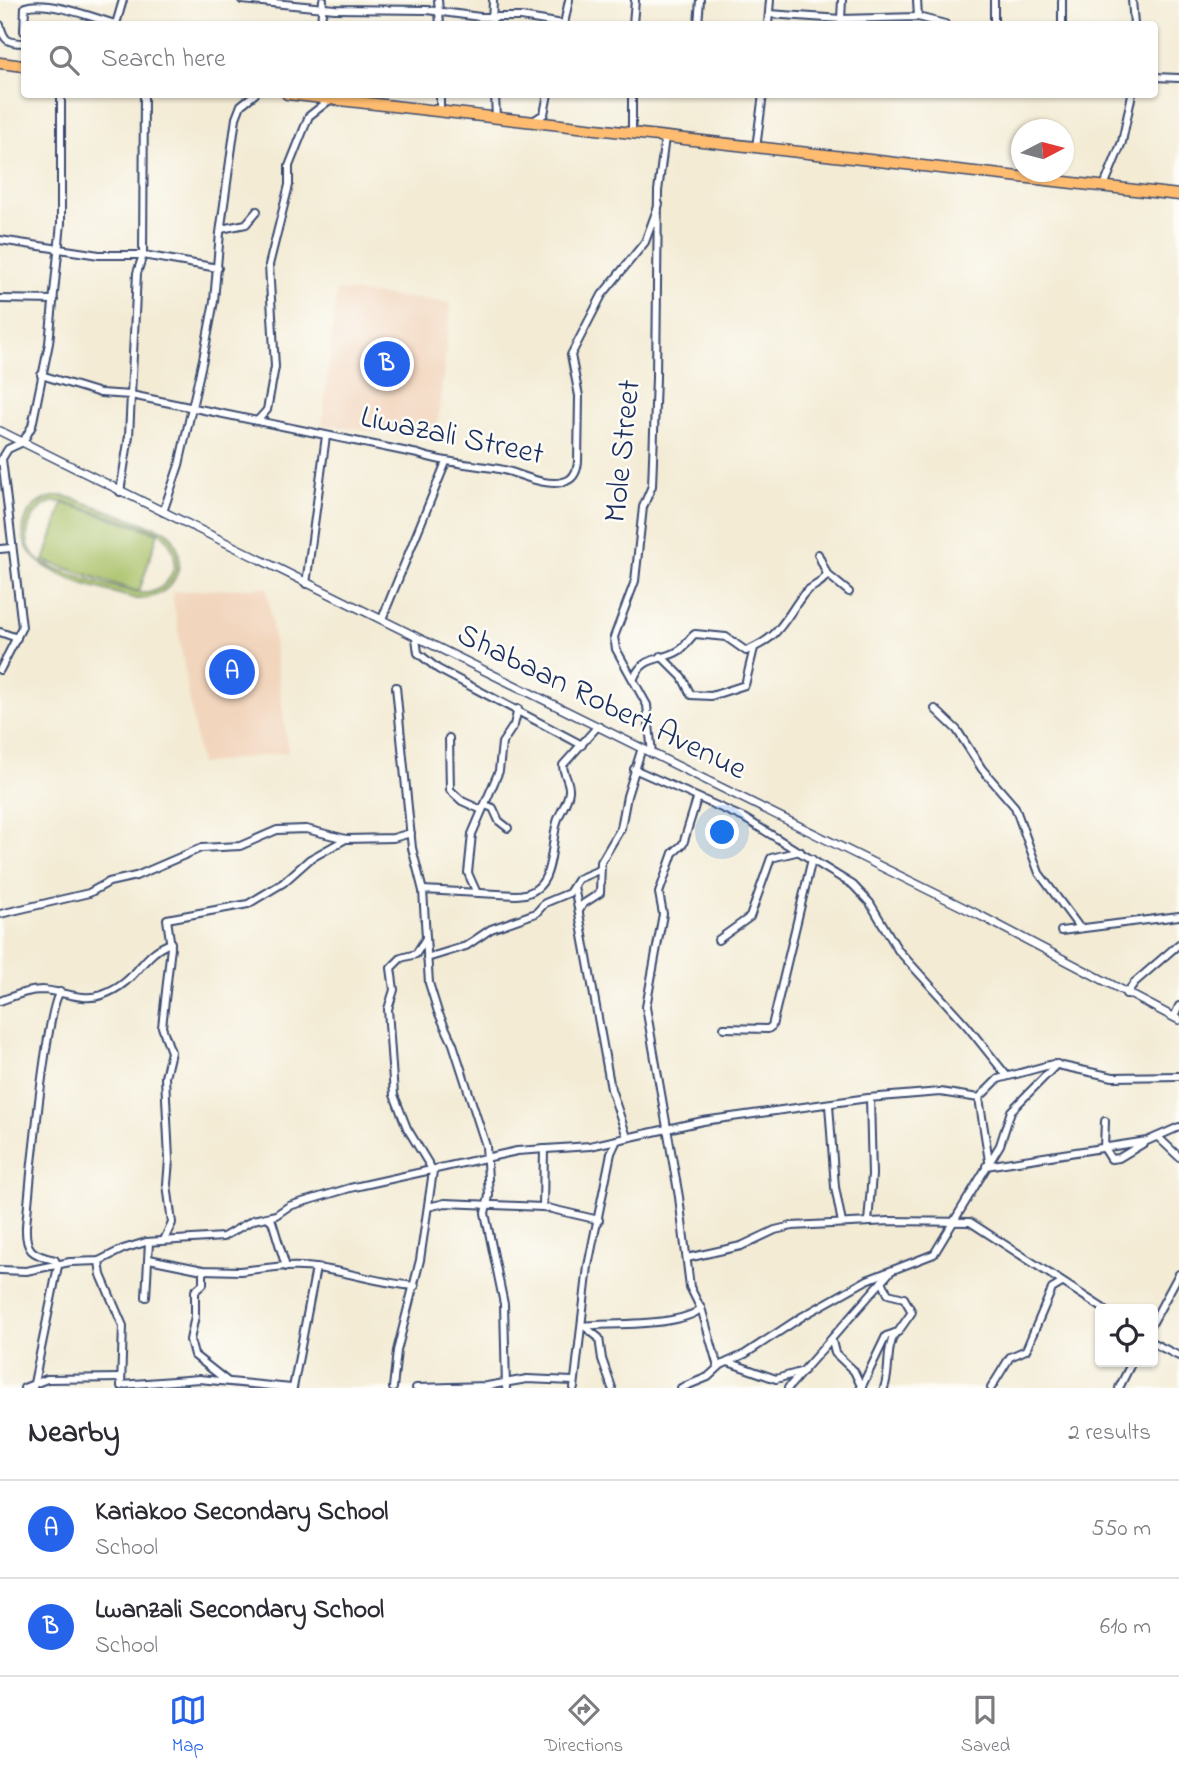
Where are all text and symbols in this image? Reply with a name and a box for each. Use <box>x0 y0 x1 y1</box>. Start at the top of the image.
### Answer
search box <box>21 21 1158 98</box>
icon: search <box>45 41 83 79</box>
text: Search here <box>101 41 226 79</box>
north arrow <box>1011 119 1074 182</box>
pin: B <box>364 338 410 390</box>
street label: Mole Street <box>593 377 655 525</box>
street label: Liwazali Street <box>356 395 548 479</box>
street label: Shabaan Robert Avenue <box>448 612 754 794</box>
pin: A <box>209 646 255 698</box>
your location <box>705 815 739 849</box>
map controls <box>1095 1304 1158 1367</box>
button: locate <box>1095 1304 1158 1367</box>
text: Nearby <box>28 1412 120 1456</box>
text: 2 results <box>1068 1417 1151 1450</box>
text: Kariakoo Secondary School <box>95 1494 388 1532</box>
text: A <box>44 1513 58 1546</box>
text: 550 m <box>1091 1513 1151 1546</box>
text: School <box>95 1532 158 1565</box>
text: Lwanzali Secondary School <box>95 1592 384 1630</box>
text: B <box>43 1611 59 1644</box>
text: 610 m <box>1100 1611 1151 1644</box>
text: School <box>95 1630 158 1663</box>
tab: Map <box>169 1691 207 1760</box>
tab: Directions <box>544 1691 623 1760</box>
tab: Saved <box>961 1691 1010 1760</box>

